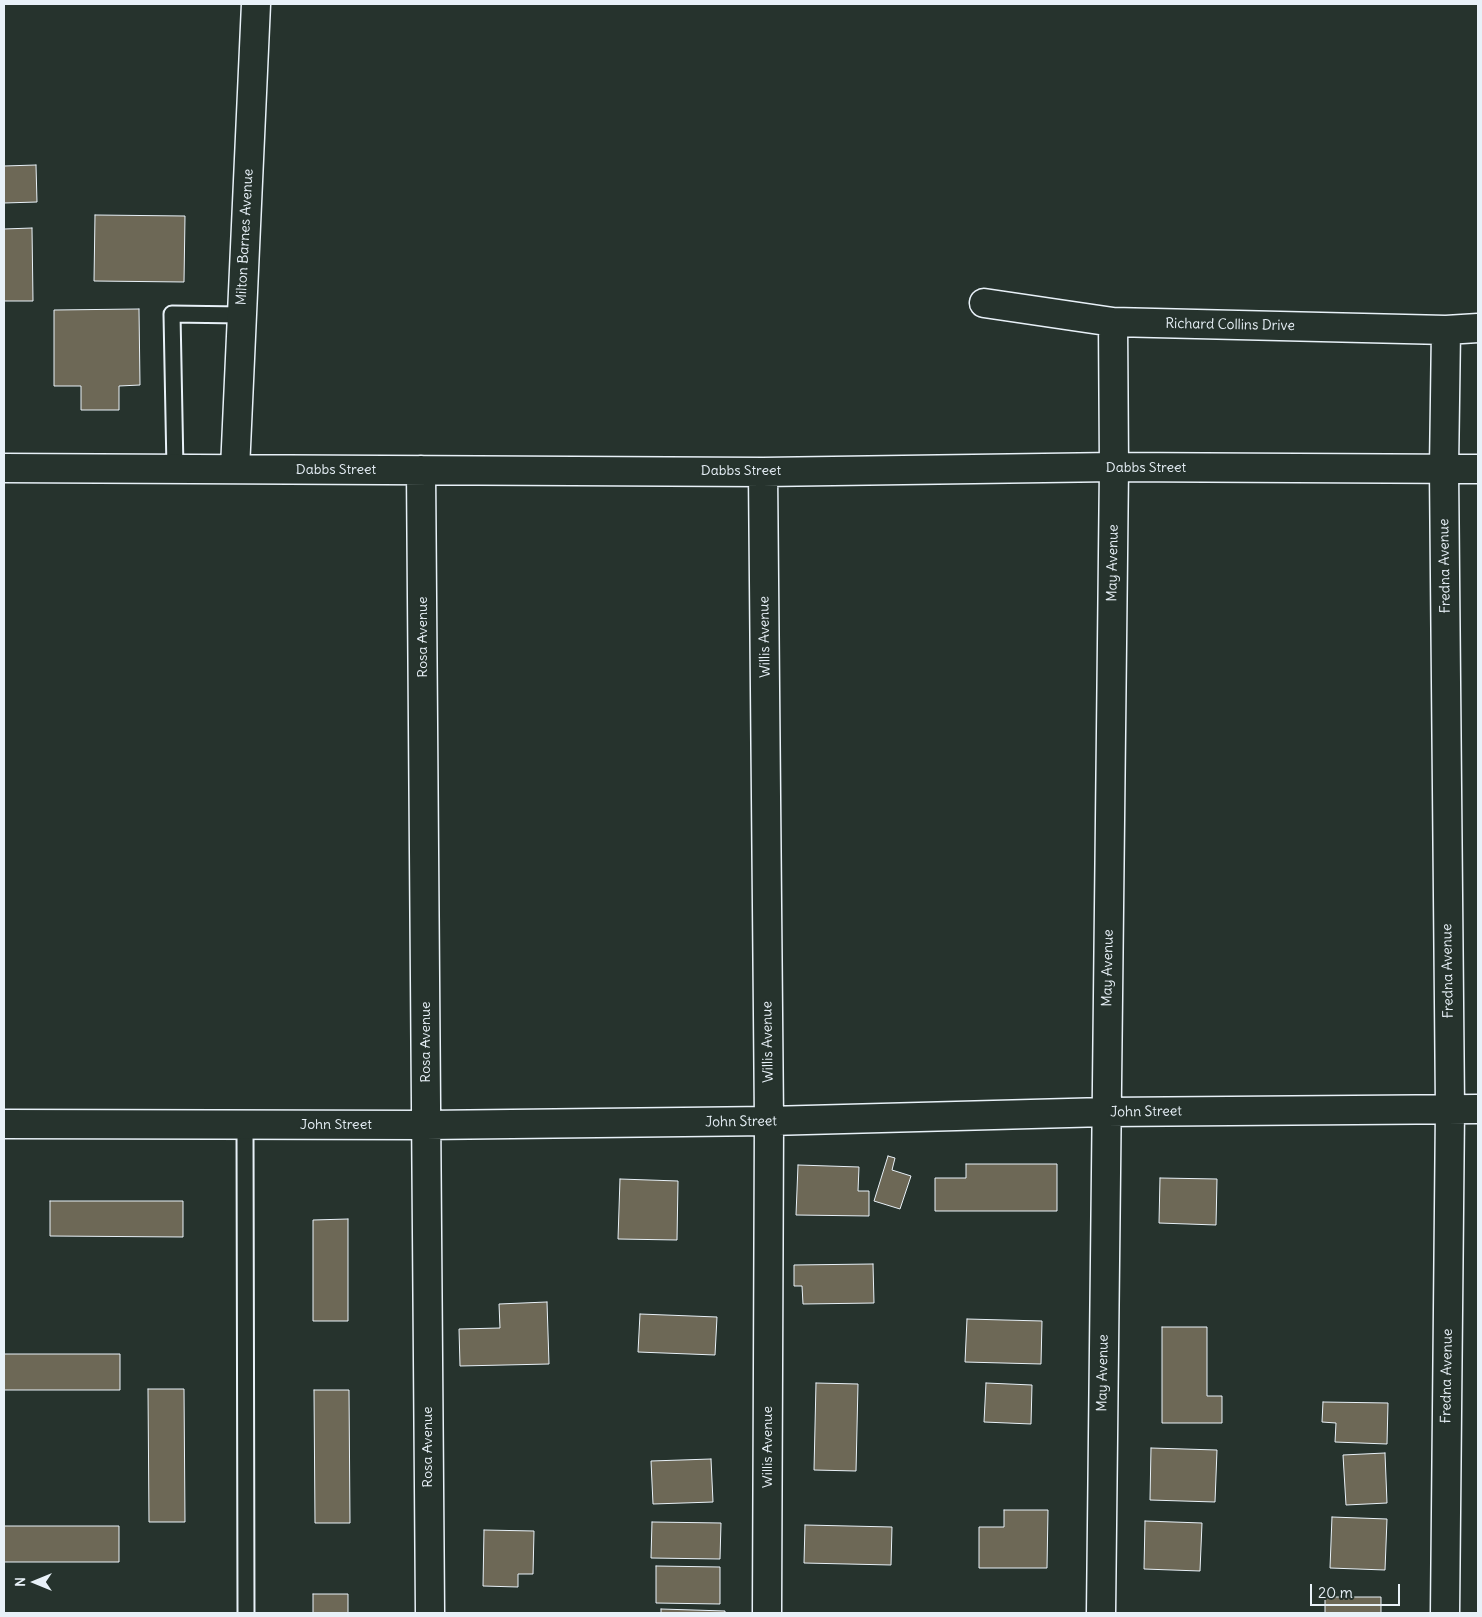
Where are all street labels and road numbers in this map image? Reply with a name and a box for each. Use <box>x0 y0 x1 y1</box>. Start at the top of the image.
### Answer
street label: Milton Barnes Avenue <box>233 168 257 306</box>
street label: Richard Collins Drive <box>1165 315 1295 335</box>
street label: Dabbs Street <box>1106 460 1186 476</box>
street label: Dabbs Street <box>296 462 376 478</box>
street label: Dabbs Street <box>701 463 781 479</box>
street label: Fredna Avenue <box>1436 518 1454 614</box>
street label: May Avenue <box>1104 524 1122 602</box>
street label: Rosa Avenue <box>415 596 431 678</box>
street label: Willis Avenue <box>756 596 774 678</box>
street label: Fredna Avenue <box>1439 923 1457 1019</box>
street label: May Avenue <box>1099 929 1117 1007</box>
street label: Rosa Avenue <box>418 1001 434 1083</box>
street label: Willis Avenue <box>759 1001 777 1083</box>
street label: John Street <box>1110 1103 1182 1121</box>
street label: John Street <box>705 1113 777 1131</box>
street label: John Street <box>300 1117 372 1133</box>
street label: Fredna Avenue <box>1438 1328 1456 1424</box>
street label: May Avenue <box>1094 1334 1112 1412</box>
street label: Rosa Avenue <box>420 1406 436 1488</box>
street label: Willis Avenue <box>760 1406 776 1488</box>

